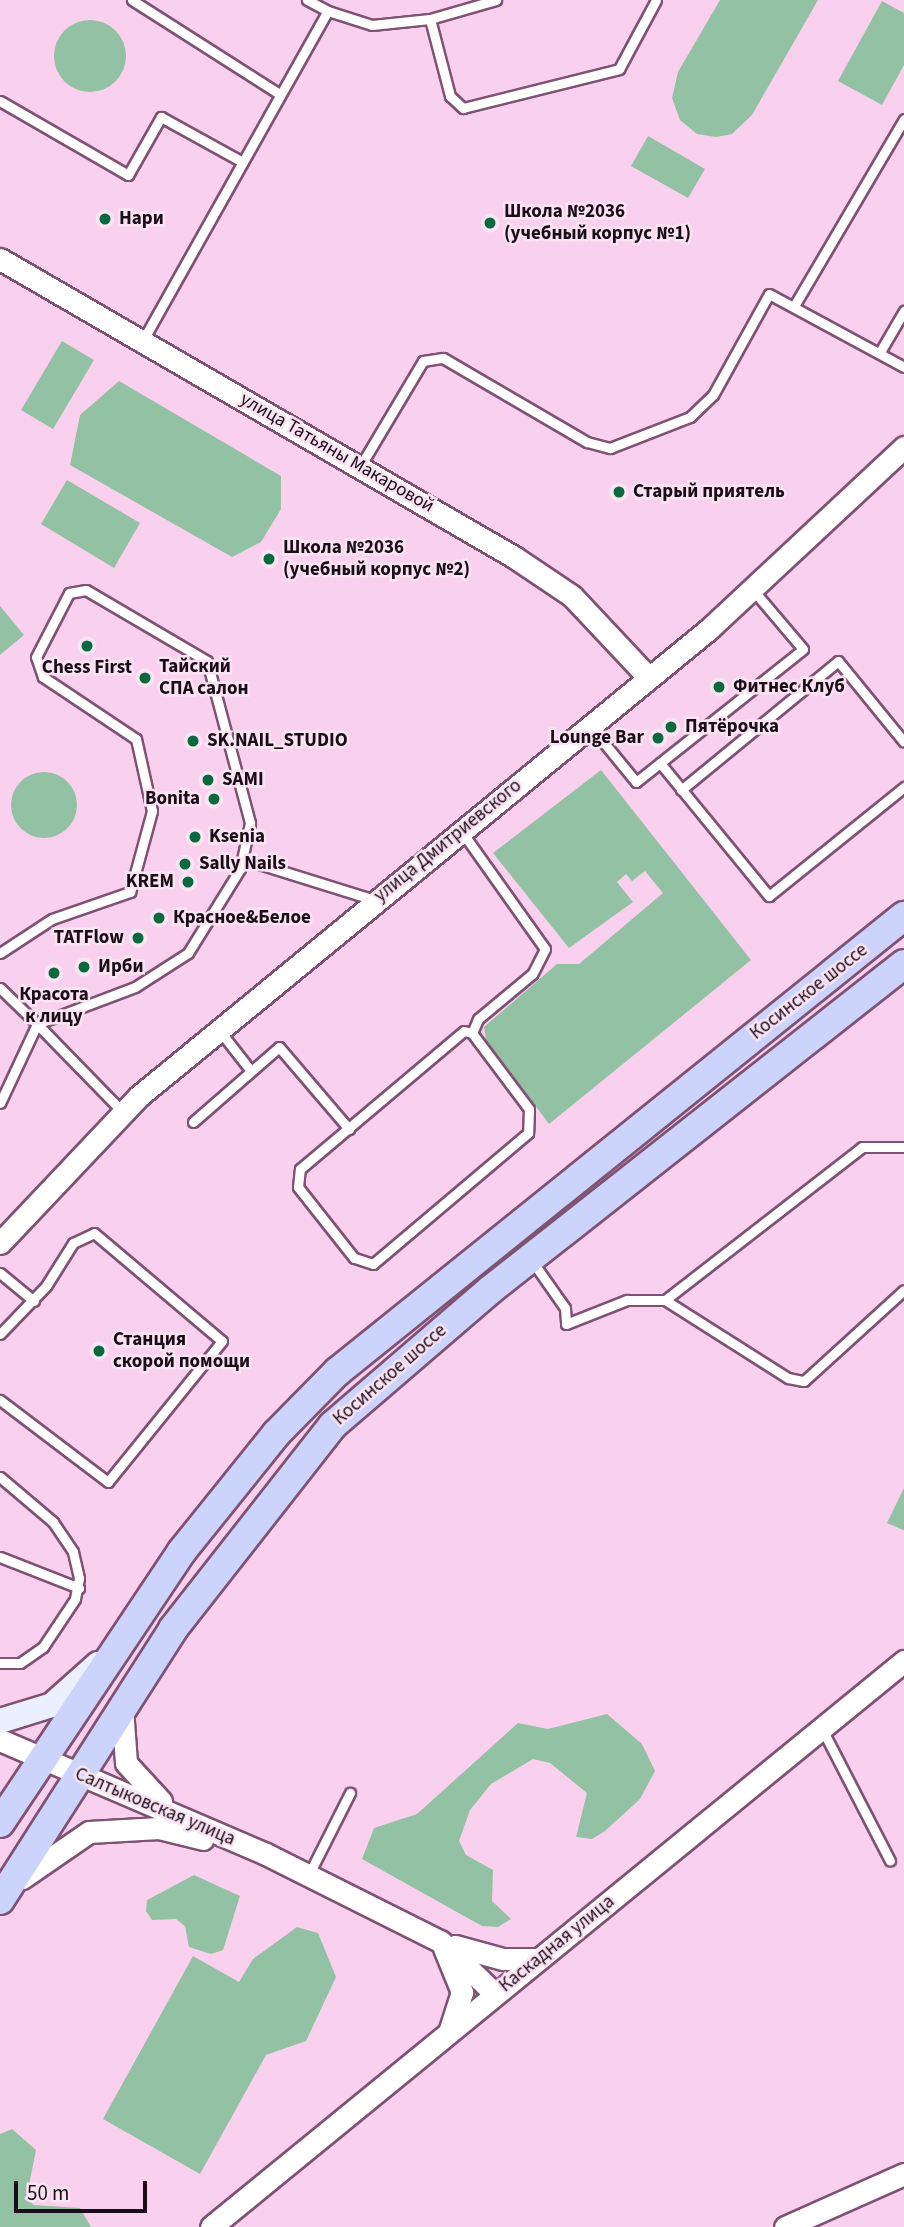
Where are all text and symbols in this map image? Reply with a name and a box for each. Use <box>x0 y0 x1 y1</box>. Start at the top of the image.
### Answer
place label: Школа №2036 (учебный корпус №1) <box>504 201 691 245</box>
place label: Нари <box>119 208 164 230</box>
marker: Нари <box>97 211 113 227</box>
marker: Школа №2036 (учебный корпус №1) <box>482 215 498 231</box>
street label: улица Татьяны Макаровой <box>236 388 438 518</box>
place label: Старый приятель <box>633 481 785 503</box>
marker: Старый приятель <box>611 484 627 500</box>
place label: Школа №2036 (учебный корпус №2) <box>283 537 470 581</box>
marker: Школа №2036 (учебный корпус №2) <box>261 551 277 567</box>
marker: Chess First <box>79 638 95 654</box>
place label: Тайский СПА салон <box>159 656 249 700</box>
place label: Chess First <box>42 657 132 679</box>
marker: Тайский СПА салон <box>137 670 153 686</box>
place label: Фитнес Клуб <box>733 676 845 698</box>
marker: Фитнес Клуб <box>711 679 727 695</box>
place label: Пятёрочка <box>685 716 779 738</box>
marker: Пятёрочка <box>663 719 679 735</box>
place label: Lounge Bar <box>550 727 644 749</box>
place label: SK.NAIL_STUDIO <box>207 730 348 752</box>
marker: Lounge Bar <box>650 730 666 746</box>
marker: SK.NAIL_STUDIO <box>185 733 201 749</box>
place label: SAMI <box>222 769 264 791</box>
marker: SAMI <box>200 772 216 788</box>
street label: улица Дмитриевского <box>370 775 526 907</box>
place label: Bonita <box>145 788 200 810</box>
marker: Bonita <box>206 791 222 807</box>
place label: Ksenia <box>209 826 265 848</box>
marker: Ksenia <box>187 829 203 845</box>
place label: Sally Nails <box>199 853 286 875</box>
marker: Sally Nails <box>177 856 193 872</box>
place label: KREM <box>126 871 174 893</box>
marker: KREM <box>180 874 196 890</box>
place label: Красное&Белое <box>173 907 311 929</box>
marker: Красное&Белое <box>151 910 167 926</box>
place label: TATFlow <box>54 927 124 949</box>
marker: TATFlow <box>130 930 146 946</box>
street label: Косинское шоссе <box>746 939 872 1045</box>
place label: Ирби <box>98 956 144 978</box>
marker: Ирби <box>76 959 92 975</box>
marker: Красота к лицу <box>46 965 62 981</box>
place label: Красота к лицу <box>19 984 89 1028</box>
street label: Косинское шоссе <box>329 1319 451 1431</box>
place label: Станция скорой помощи <box>113 1329 250 1373</box>
marker: Станция скорой помощи <box>91 1343 107 1359</box>
street label: Салтыковская улица <box>71 1763 239 1851</box>
street label: Каскадная улица <box>495 1891 619 1997</box>
scale bar <box>18 2168 150 2212</box>
text: 50 m <box>27 2178 69 2208</box>

